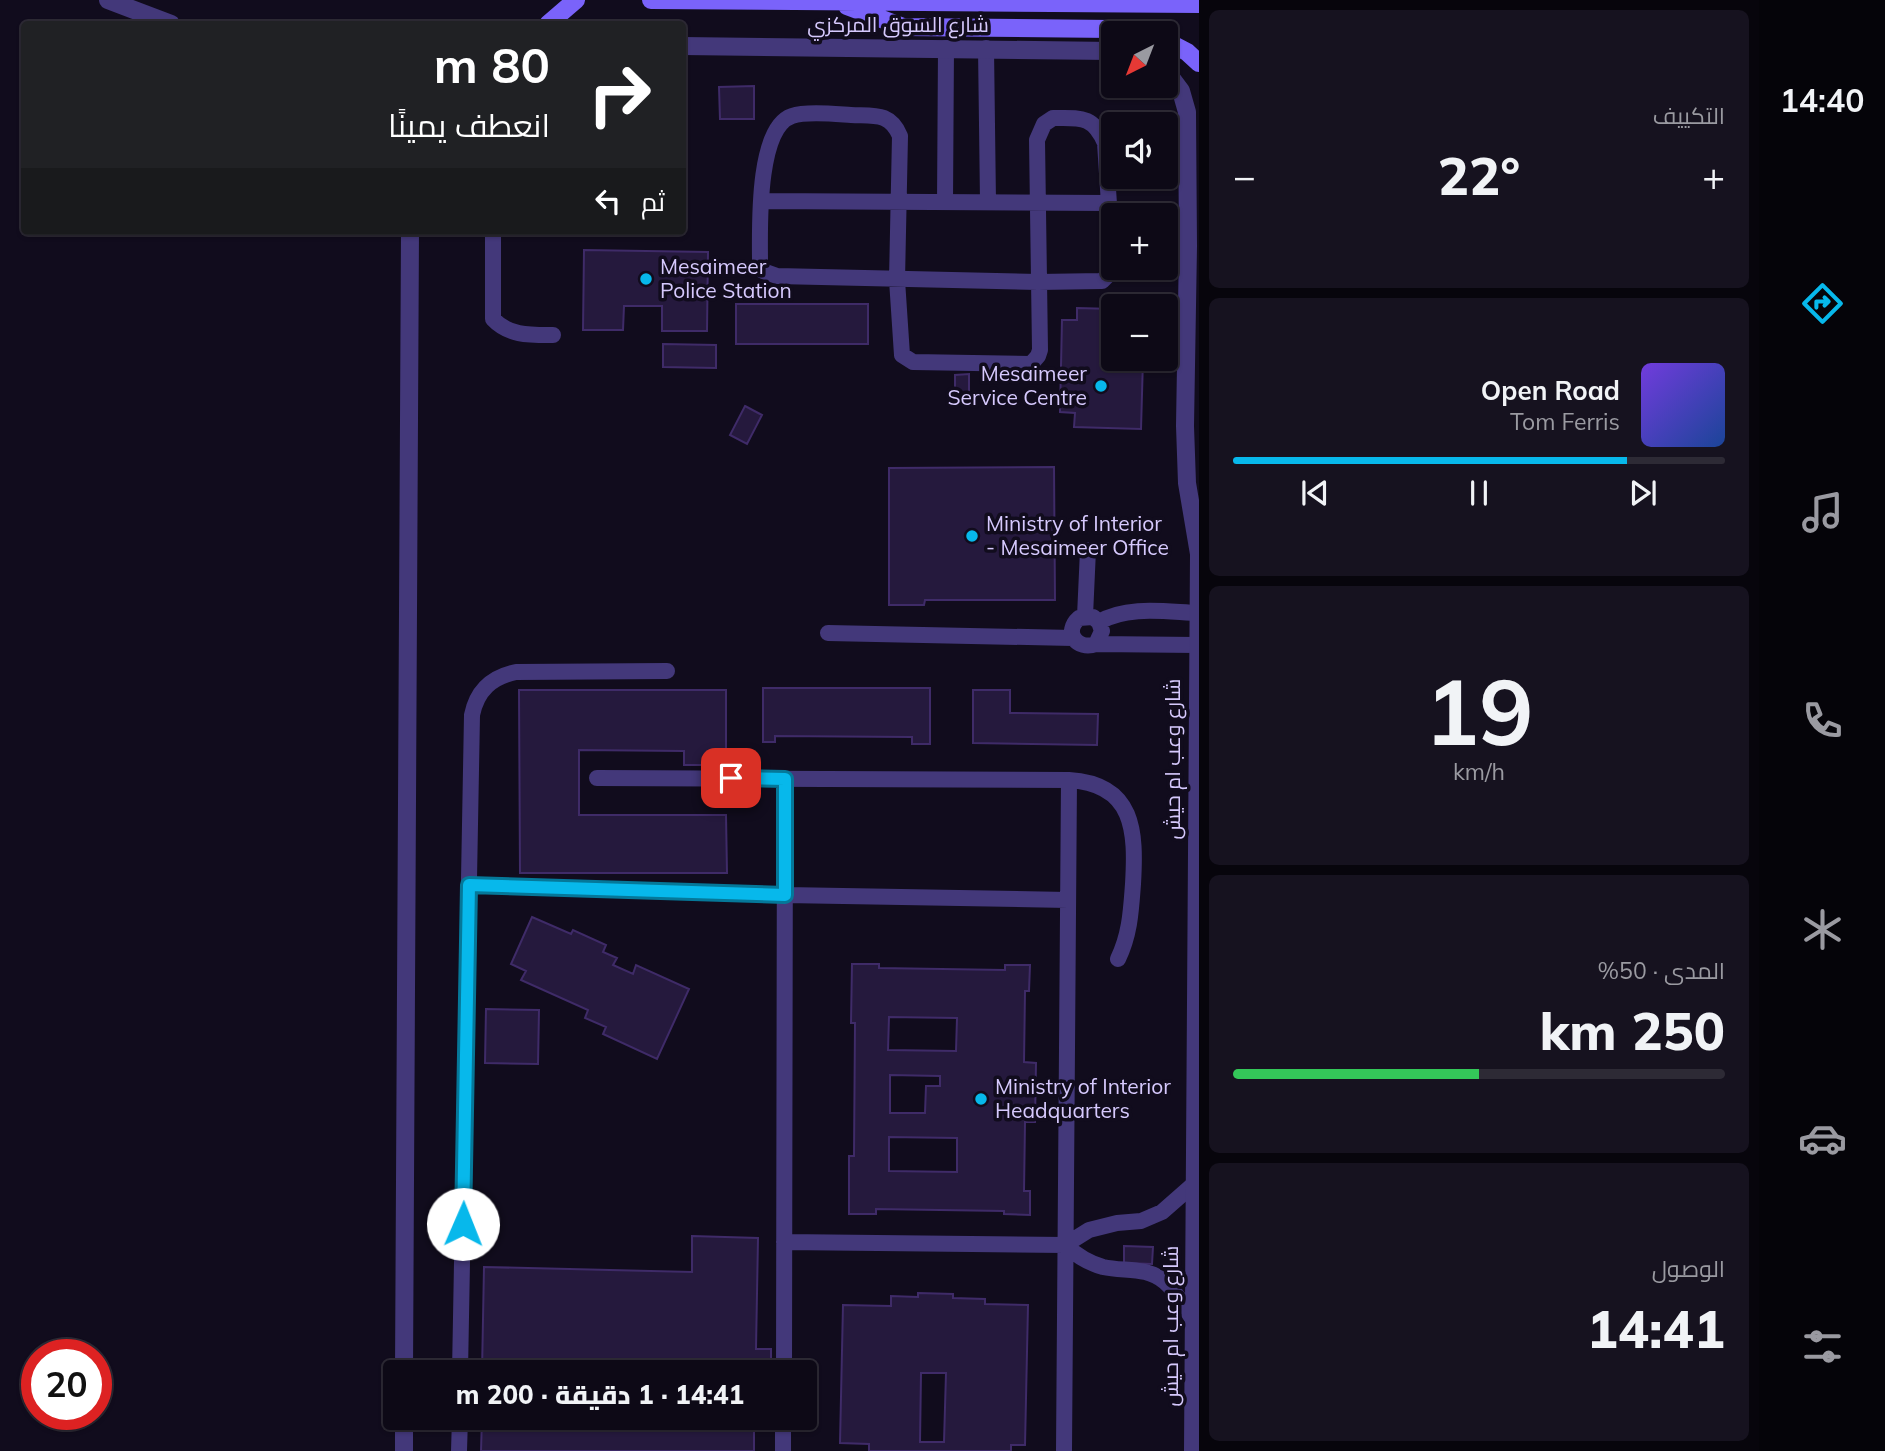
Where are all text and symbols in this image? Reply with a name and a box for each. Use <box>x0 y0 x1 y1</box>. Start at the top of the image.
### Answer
street label: شارع السوق المركزي <box>807 11 989 41</box>
north arrow <box>1101 21 1178 98</box>
map controls <box>1101 21 1178 371</box>
text: 80 m <box>434 34 550 95</box>
icon: right <box>574 49 665 140</box>
text: 14:40 <box>1780 80 1864 120</box>
text: التكييف <box>1653 101 1725 130</box>
text: انعطف يمينًا <box>388 105 550 145</box>
button: sound <box>1101 112 1178 189</box>
text: 22° <box>1438 143 1520 208</box>
text: − <box>1233 152 1256 200</box>
text: + <box>1702 152 1725 200</box>
icon: left <box>589 182 627 220</box>
text: ثم <box>641 185 665 218</box>
button: + <box>1101 203 1178 280</box>
place label: Mesaimeer Police Station <box>660 253 792 303</box>
marker: Mesaimeer Police Station <box>638 271 654 287</box>
icon: directions <box>1798 279 1847 328</box>
button: − <box>1101 294 1178 371</box>
place label: Mesaimeer Service Centre <box>947 360 1087 410</box>
text: Open Road <box>1481 374 1620 407</box>
marker: Mesaimeer Service Centre <box>1093 378 1109 394</box>
text: Tom Ferris <box>1510 407 1620 436</box>
icon: previous <box>1296 474 1334 512</box>
icon: pause <box>1460 474 1498 512</box>
icon: next <box>1624 474 1662 512</box>
icon: music <box>1798 488 1847 537</box>
place label: Ministry of Interior - Mesaimeer Office <box>986 510 1169 560</box>
marker: Ministry of Interior - Mesaimeer Office <box>964 528 980 544</box>
text: 19 <box>1424 654 1534 768</box>
street label: شارع وعب ام حيش <box>1159 679 1187 839</box>
icon: phone <box>1798 696 1847 745</box>
pin <box>701 748 761 808</box>
text: km/h <box>1453 757 1505 786</box>
icon: arrive <box>712 759 750 797</box>
icon: climate <box>1798 905 1847 954</box>
text: المدى · 50% <box>1598 956 1725 985</box>
text: 250 km <box>1539 998 1725 1063</box>
place label: Ministry of Interior Headquarters <box>995 1073 1171 1123</box>
marker: Ministry of Interior Headquarters <box>973 1091 989 1107</box>
icon: car <box>1798 1114 1847 1163</box>
position arrow <box>426 1187 500 1261</box>
street label: شارع وعب ام حيش <box>1157 1246 1185 1406</box>
text: الوصول <box>1652 1254 1725 1283</box>
text: 14:41 <box>1587 1296 1725 1361</box>
icon: filters <box>1798 1322 1847 1371</box>
speed limit sign: 20 <box>21 1339 112 1430</box>
text: 14:41 · 1 دقيقة · 200 m <box>456 1378 744 1411</box>

